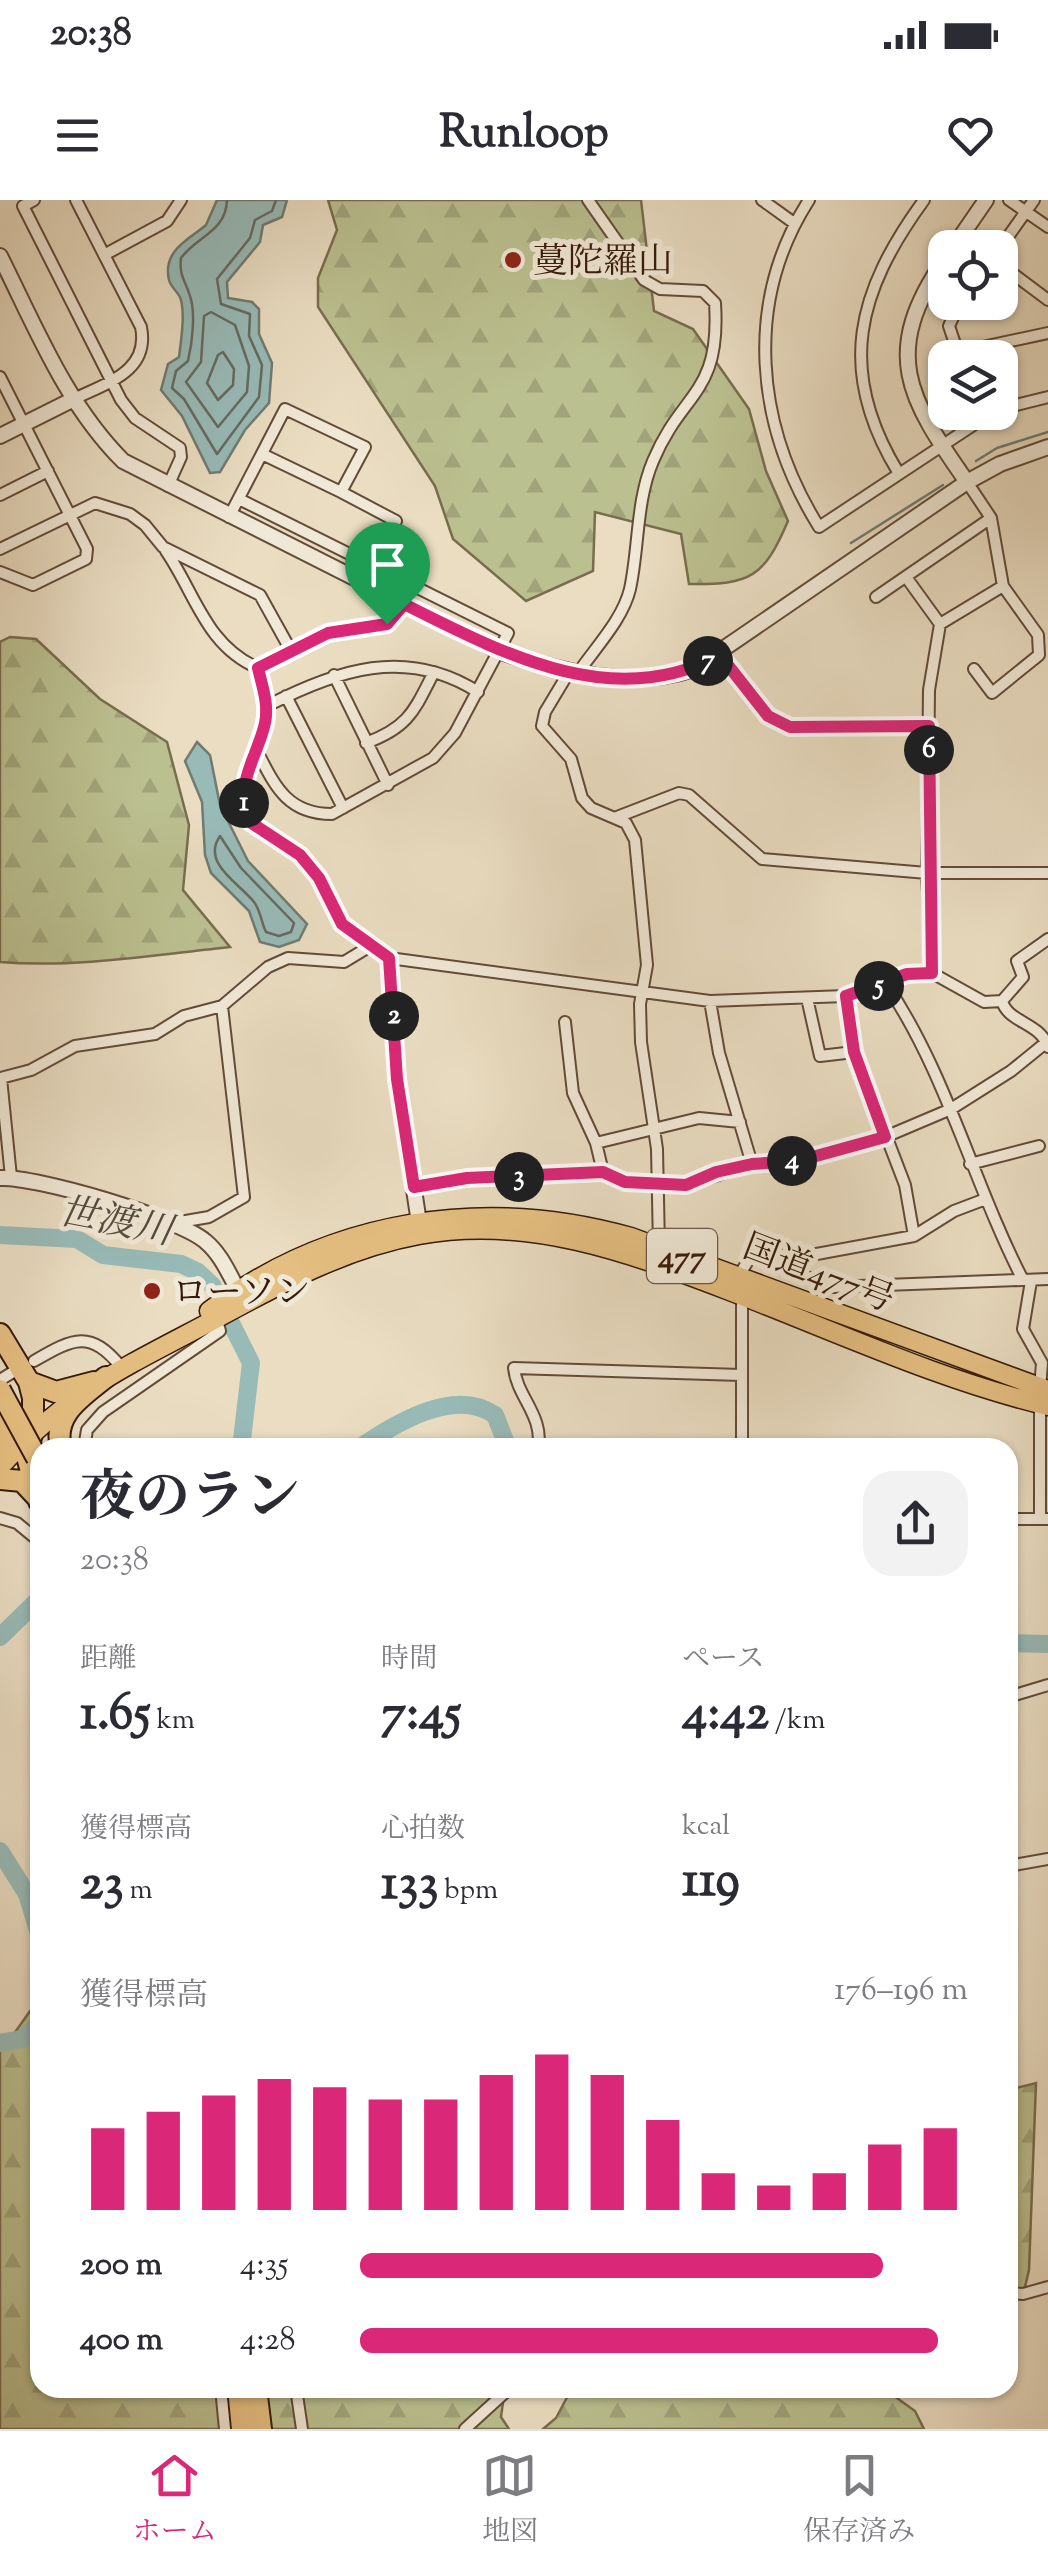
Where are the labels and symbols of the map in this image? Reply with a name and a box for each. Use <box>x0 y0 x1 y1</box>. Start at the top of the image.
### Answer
place label: 蔓陀羅山 <box>533 238 673 289</box>
marker: 蔓陀羅山 <box>502 249 524 271</box>
pin <box>345 522 430 625</box>
pin: 7 <box>683 636 733 686</box>
pin: 6 <box>904 725 954 775</box>
pin: 1 <box>219 778 269 828</box>
pin: 5 <box>854 961 904 1011</box>
pin: 2 <box>369 991 419 1041</box>
pin: 4 <box>767 1136 817 1186</box>
pin: 3 <box>494 1152 544 1202</box>
water label: 世渡川 <box>54 1187 180 1262</box>
street label: 国道477号 <box>735 1223 901 1327</box>
road number: 477 <box>647 1229 717 1283</box>
place label: ローソン <box>172 1269 311 1320</box>
marker: ローソン <box>141 1280 163 1302</box>

